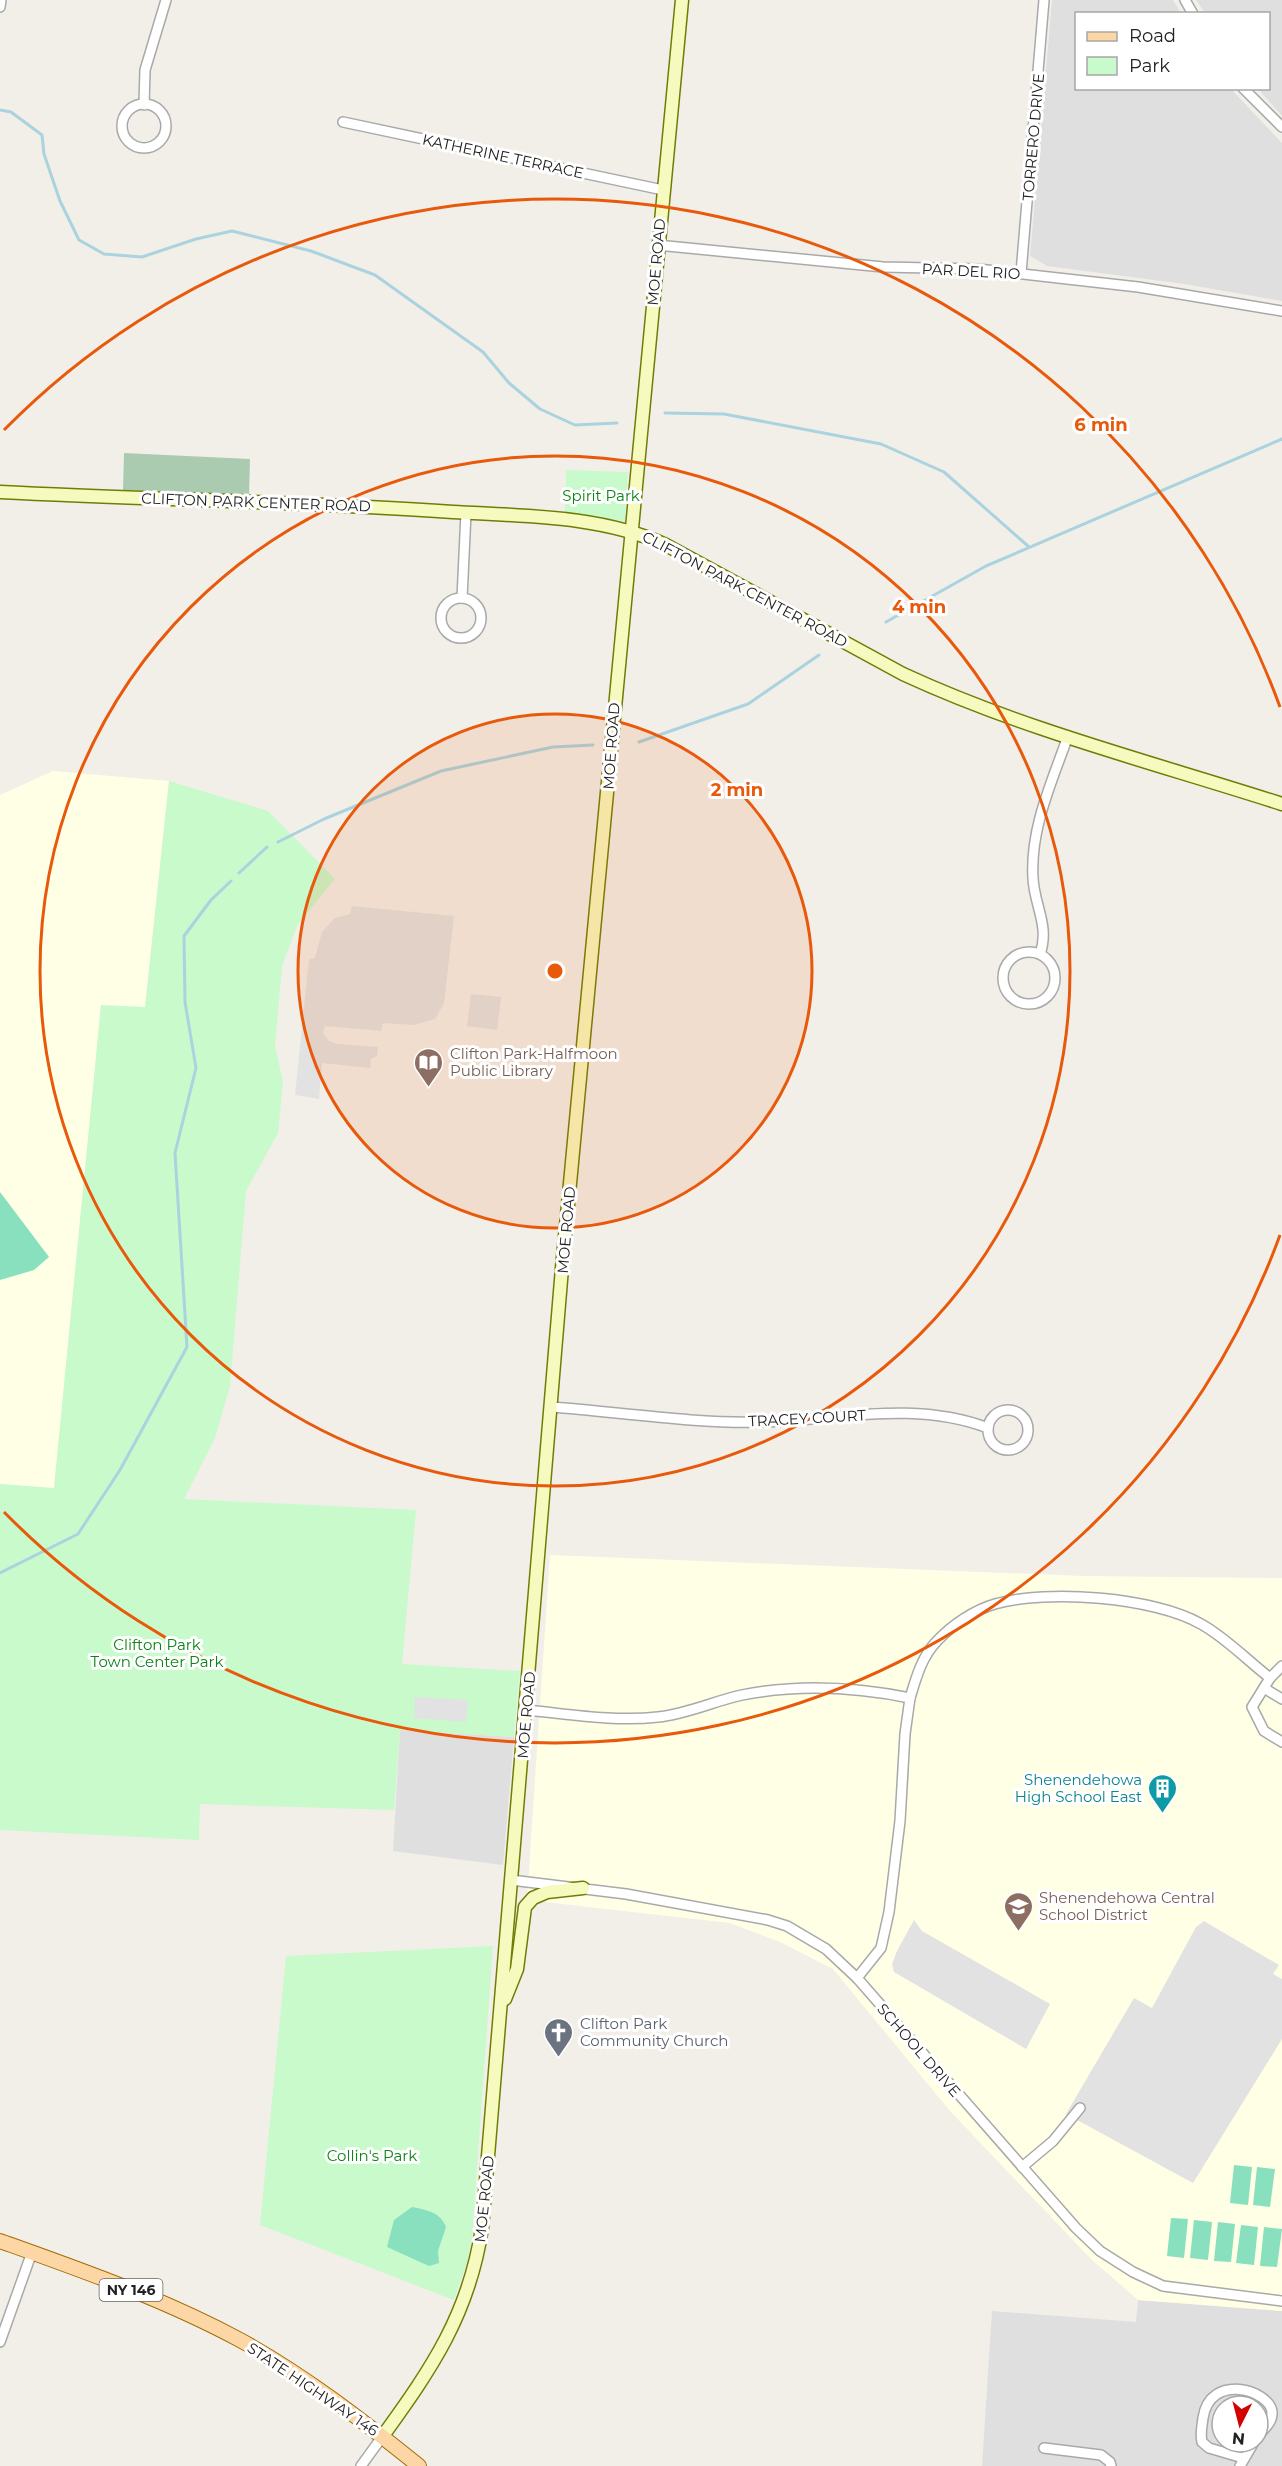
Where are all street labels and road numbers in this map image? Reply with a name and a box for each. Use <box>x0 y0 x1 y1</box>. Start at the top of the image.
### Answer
street label: TORRERO DRIVE <box>1018 72 1048 202</box>
street label: KATHERINE TERRACE <box>421 130 585 182</box>
street label: MOE ROAD <box>643 218 669 306</box>
street label: PAR DEL RIO <box>921 259 1021 283</box>
street label: CLIFTON PARK CENTER ROAD <box>141 488 371 516</box>
street label: CLIFTON PARK CENTER ROAD <box>639 527 851 651</box>
street label: MOE ROAD <box>598 702 624 790</box>
street label: MOE ROAD <box>553 1186 579 1274</box>
street label: TRACEY COURT <box>748 1405 867 1431</box>
street label: MOE ROAD <box>513 1671 539 1759</box>
street label: SCHOOL DRIVE <box>873 1999 965 2101</box>
street label: MOE ROAD <box>470 2155 498 2243</box>
road number: NY 146 <box>100 2279 162 2301</box>
street label: STATE HIGHWAY 146 <box>244 2338 382 2440</box>

